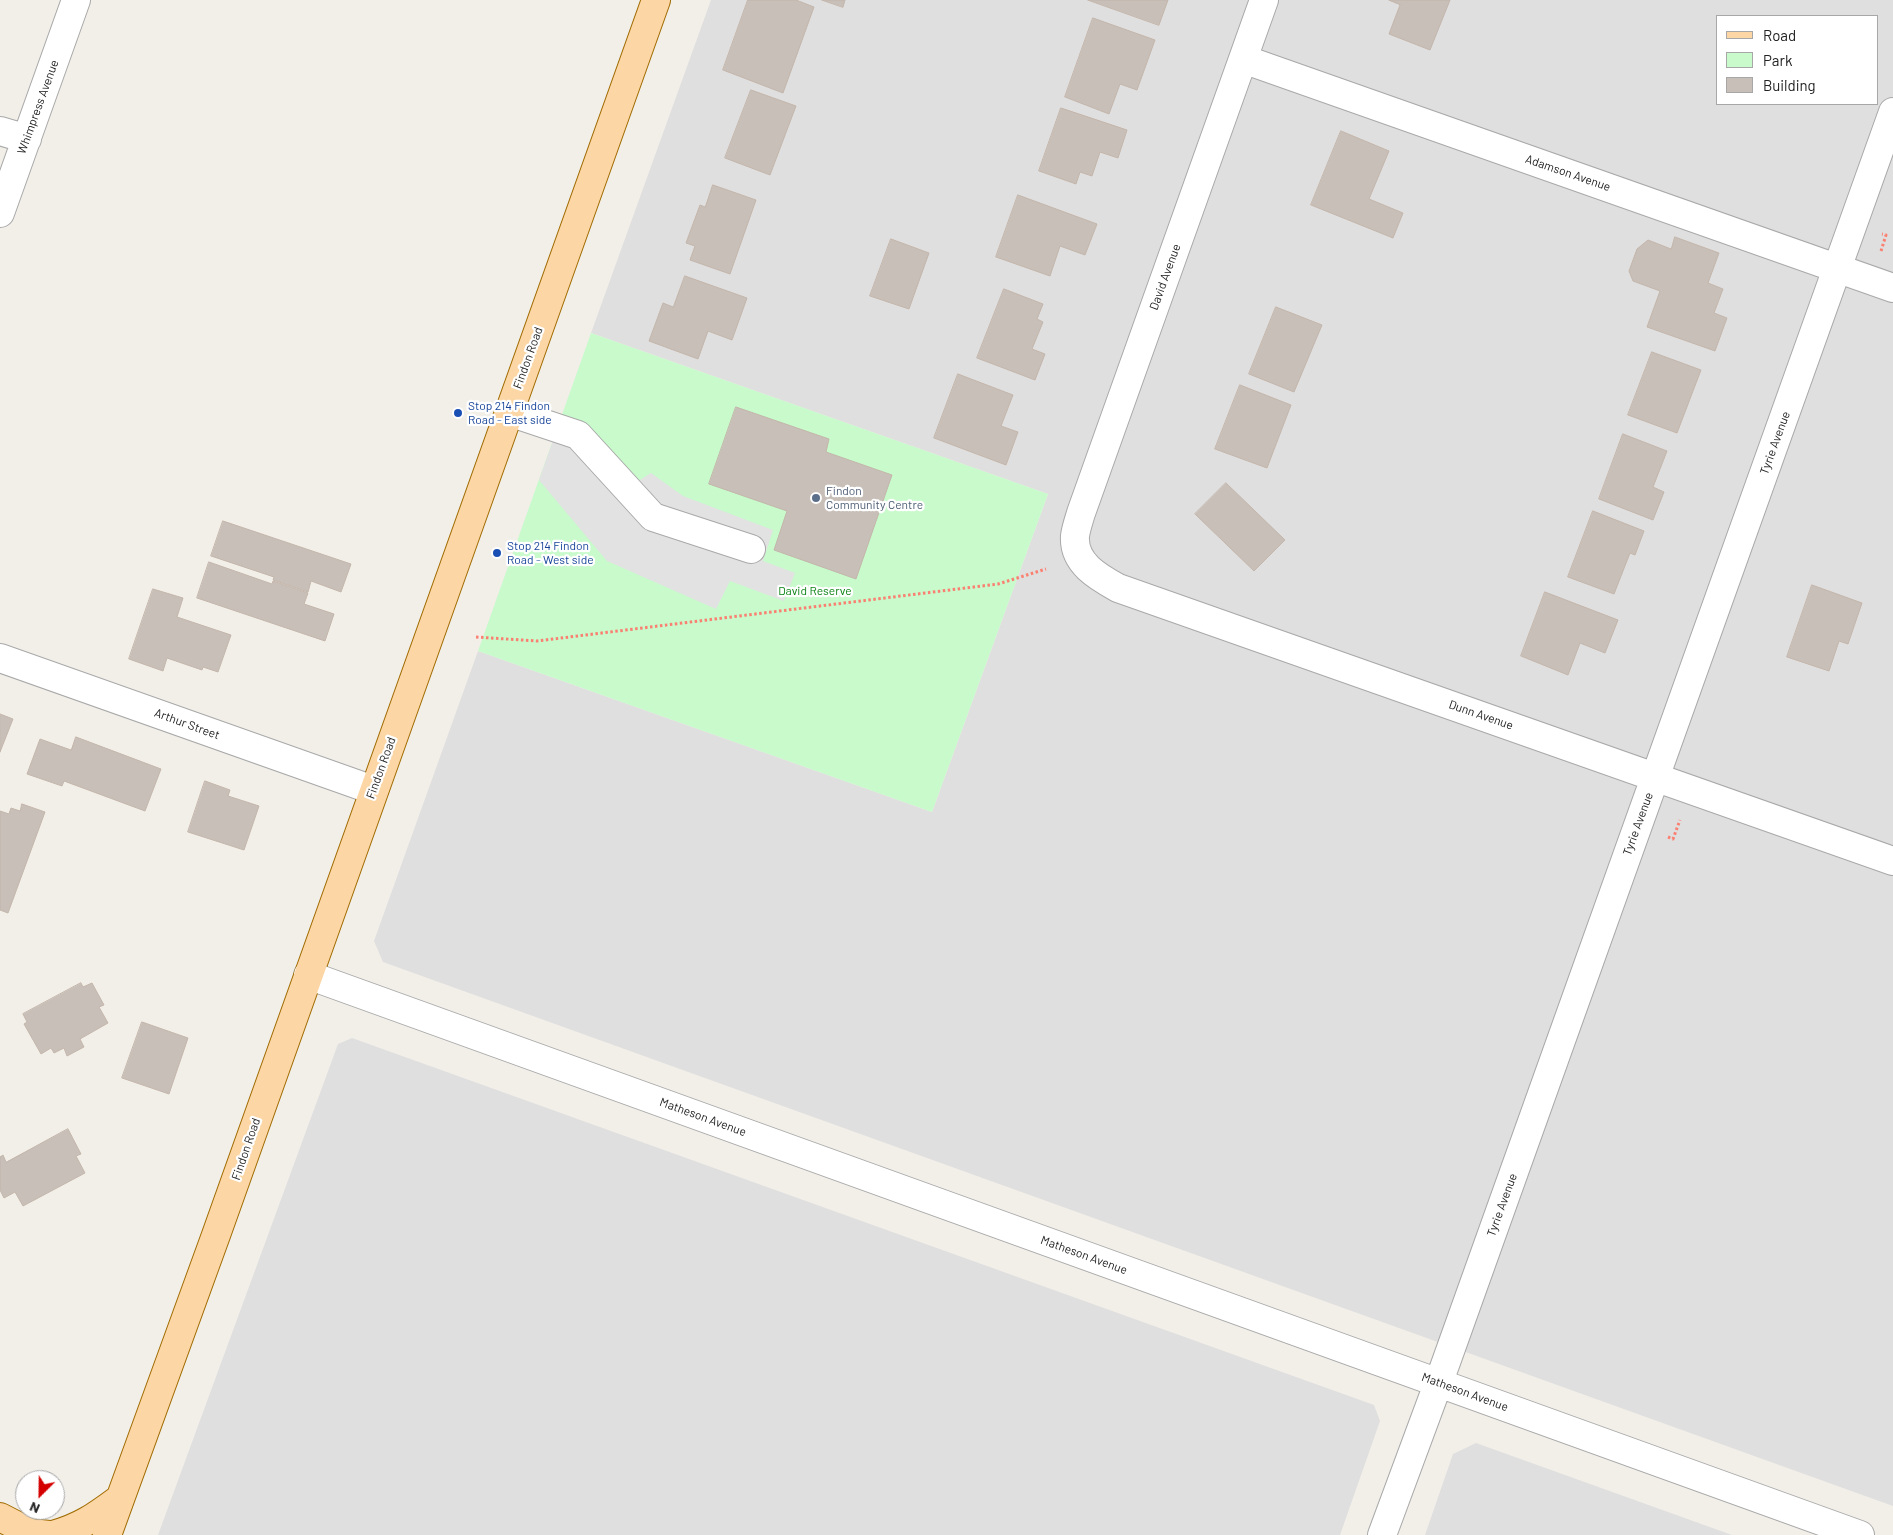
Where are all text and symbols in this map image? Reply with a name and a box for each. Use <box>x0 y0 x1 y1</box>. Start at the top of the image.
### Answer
legend <box>1716 15 1878 105</box>
text: Road <box>1763 26 1796 44</box>
text: Park <box>1763 51 1792 69</box>
street label: Whimpress Avenue <box>14 58 62 156</box>
text: Building <box>1763 76 1816 94</box>
street label: Adamson Avenue <box>1524 152 1612 194</box>
street label: David Avenue <box>1146 242 1184 312</box>
street label: Findon Road <box>510 325 546 391</box>
place label: Stop 214 Findon Road - East side <box>468 399 552 427</box>
marker: Stop 214 Findon Road - East side <box>452 407 464 419</box>
street label: Tyrie Avenue <box>1757 409 1793 477</box>
place label: Findon Community Centre <box>826 484 923 512</box>
marker: Findon Community Centre <box>810 492 822 504</box>
place label: Stop 214 Findon Road - West side <box>507 539 594 567</box>
marker: Stop 214 Findon Road - West side <box>491 547 503 559</box>
park label: David Reserve <box>778 584 852 598</box>
street label: Dunn Avenue <box>1447 697 1515 733</box>
street label: Arthur Street <box>152 706 222 742</box>
street label: Findon Road <box>363 735 399 801</box>
street label: Tyrie Avenue <box>1620 790 1656 858</box>
street label: Matheson Avenue <box>658 1095 748 1139</box>
street label: Findon Road <box>229 1116 263 1182</box>
street label: Tyrie Avenue <box>1484 1171 1520 1239</box>
street label: Matheson Avenue <box>1039 1233 1129 1277</box>
street label: Matheson Avenue <box>1420 1370 1510 1414</box>
north arrow <box>15 1470 65 1520</box>
text: N <box>27 1499 42 1518</box>

